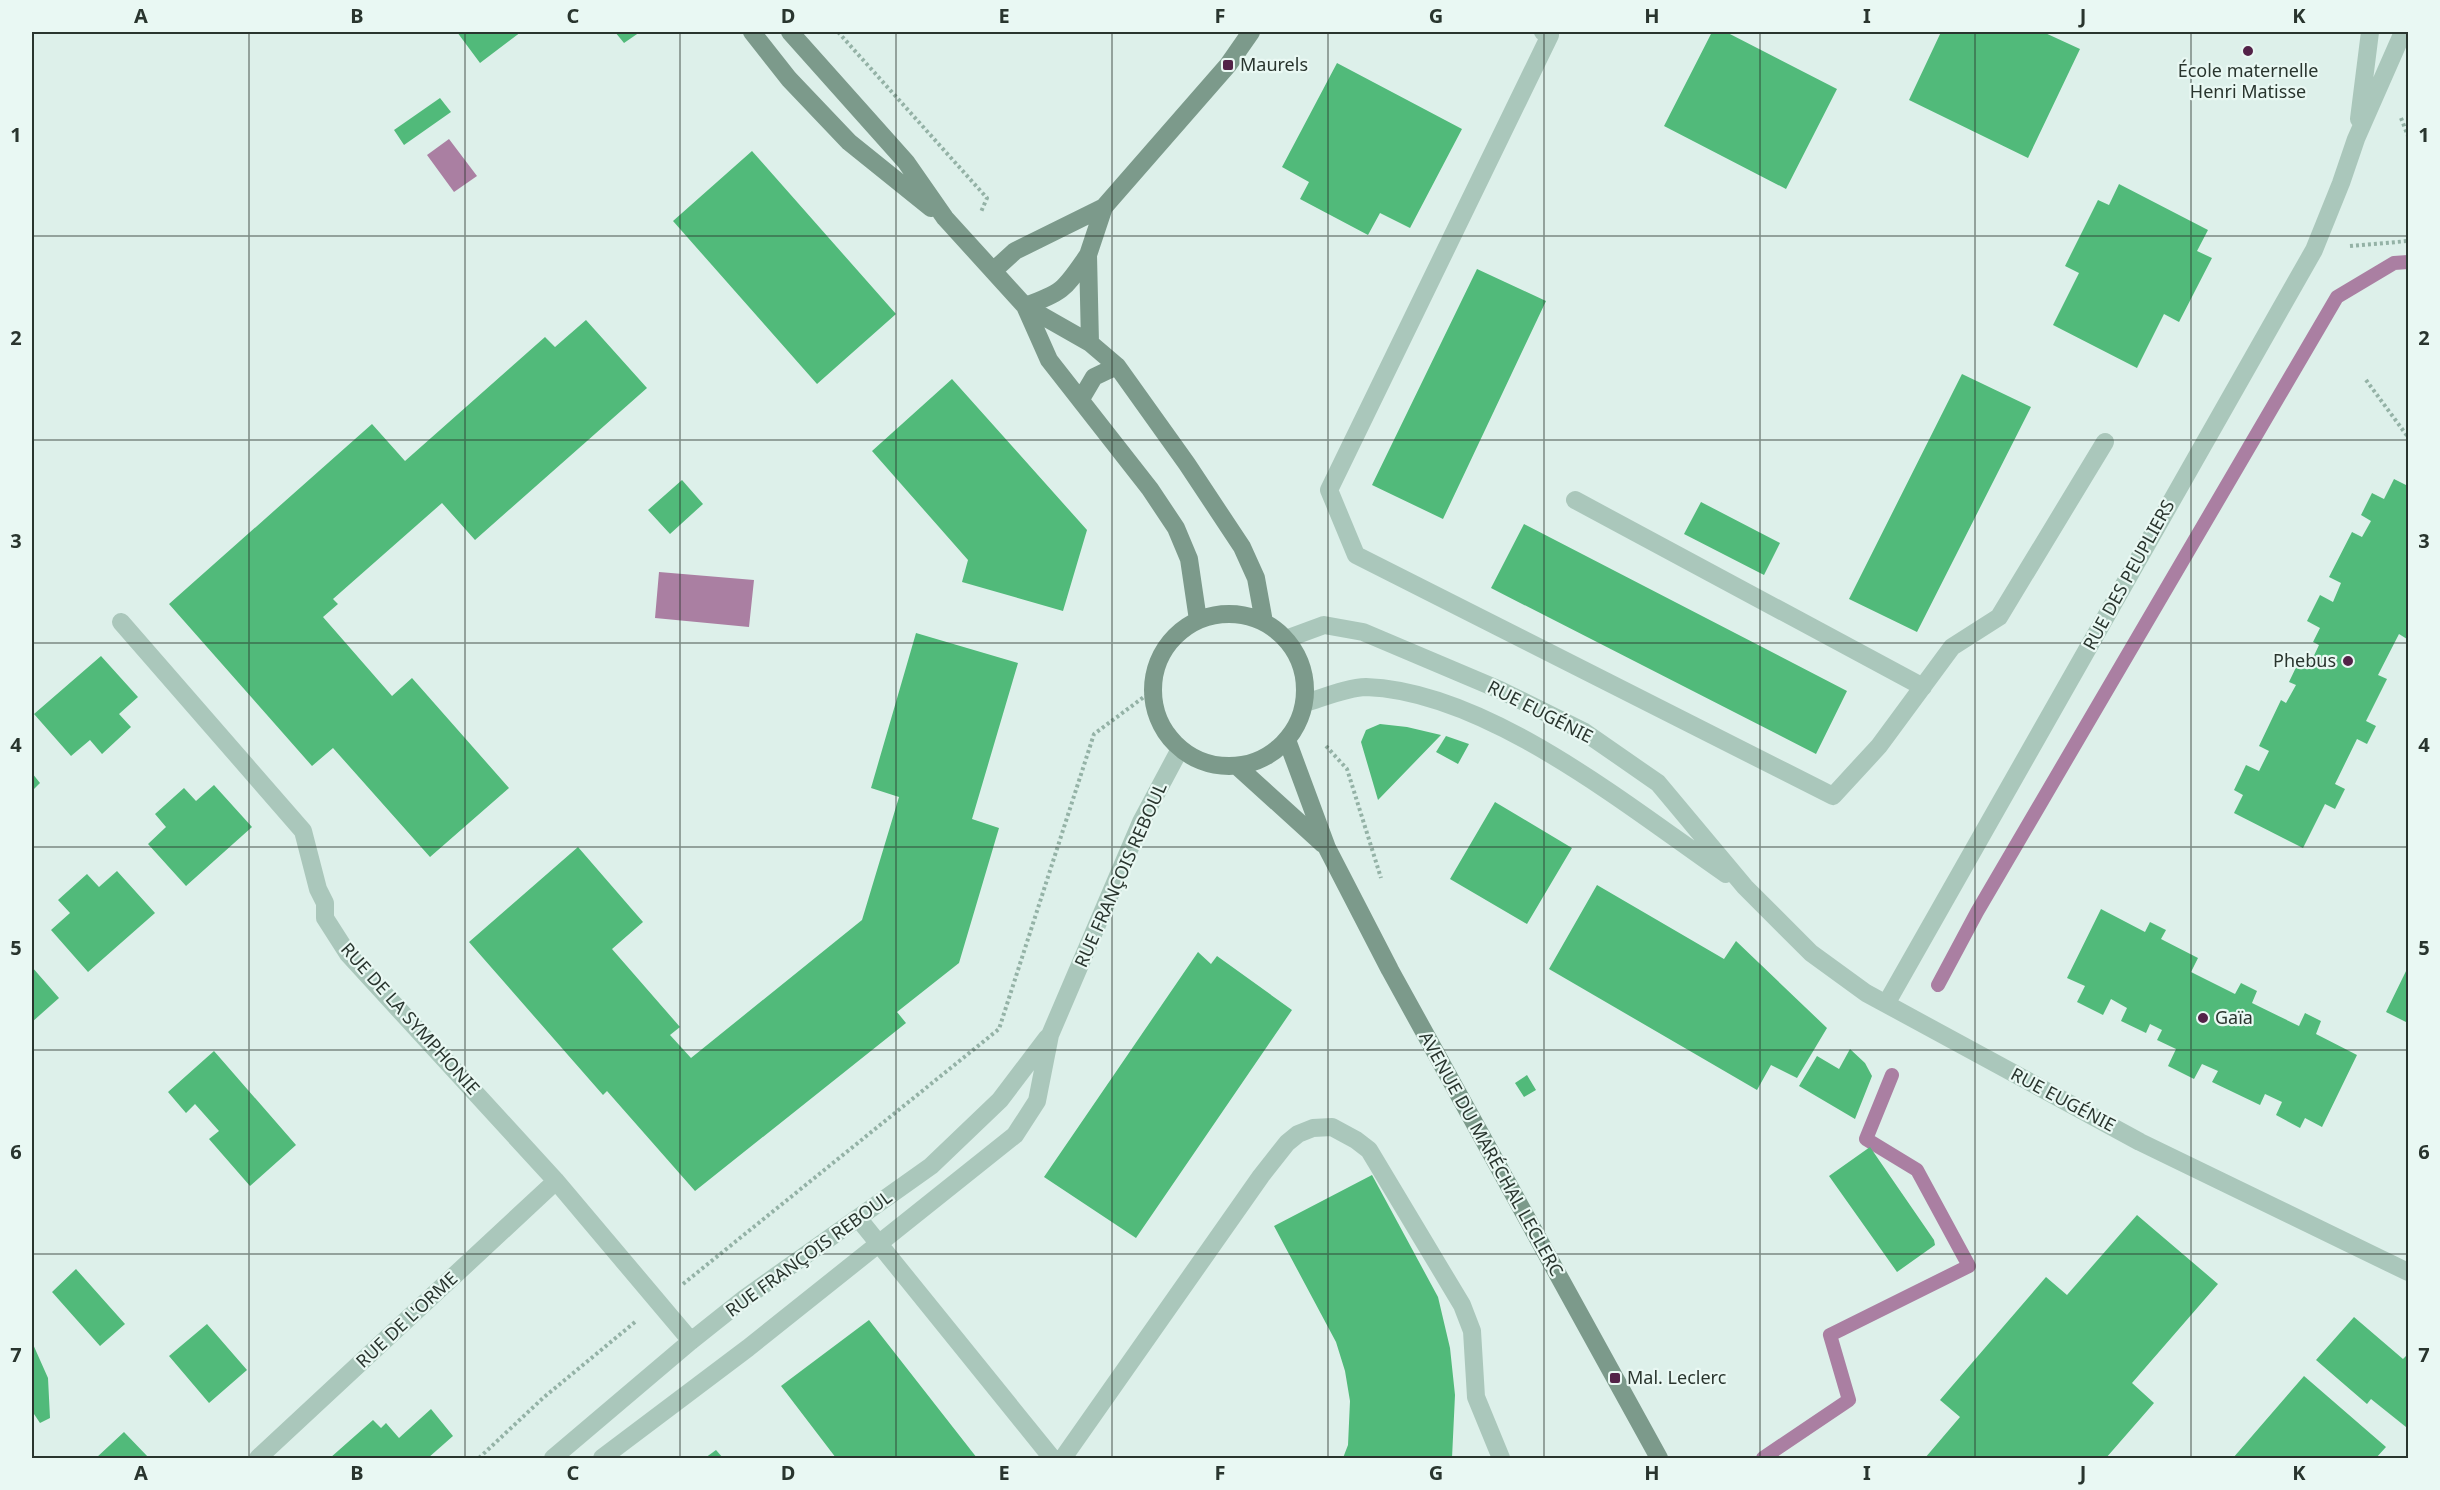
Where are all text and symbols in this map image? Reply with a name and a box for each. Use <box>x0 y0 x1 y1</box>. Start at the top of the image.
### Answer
text: A <box>134 2 148 29</box>
text: B <box>350 2 364 29</box>
text: C <box>567 2 580 29</box>
text: D <box>781 2 795 29</box>
text: E <box>998 2 1010 29</box>
text: F <box>1215 2 1225 29</box>
text: G <box>1429 2 1443 29</box>
text: H <box>1644 2 1660 29</box>
text: I <box>1863 2 1871 29</box>
text: J <box>2078 2 2086 29</box>
text: K <box>2292 2 2306 29</box>
marker: École maternelle Henri Matisse <box>2241 44 2255 58</box>
place label: Maurels <box>1240 52 1308 76</box>
marker: Maurels <box>1221 58 1235 72</box>
place label: École maternelle Henri Matisse <box>2178 58 2318 103</box>
text: 1 <box>10 121 22 148</box>
text: 1 <box>2418 121 2430 148</box>
text: 2 <box>10 324 22 351</box>
text: 2 <box>2418 324 2430 351</box>
street label: RUE DES PEUPLIERS <box>2077 495 2179 654</box>
text: 3 <box>10 527 22 554</box>
text: 3 <box>2418 527 2430 554</box>
place label: Phebus <box>2273 648 2336 672</box>
marker: Phebus <box>2341 654 2355 668</box>
street label: RUE EUGÉNIE <box>1484 674 1597 748</box>
text: 4 <box>10 731 22 758</box>
text: 4 <box>2418 731 2430 758</box>
street label: RUE FRANÇOIS REBOUL <box>1068 778 1172 971</box>
text: 5 <box>10 934 22 961</box>
text: 5 <box>2418 934 2430 961</box>
street label: RUE DE LA SYMPHONIE <box>336 937 486 1100</box>
place label: Gaïa <box>2215 1005 2253 1029</box>
marker: Gaïa <box>2196 1011 2210 1025</box>
street label: AVENUE DU MARÉCHAL LECLERC <box>1414 1027 1569 1280</box>
street label: RUE EUGÉNIE <box>2007 1062 2120 1137</box>
text: 6 <box>10 1138 22 1165</box>
text: 6 <box>2418 1138 2430 1165</box>
street label: RUE FRANÇOIS REBOUL <box>720 1185 896 1322</box>
street label: RUE DE L'ORME <box>350 1266 462 1373</box>
text: 7 <box>10 1341 22 1368</box>
text: 7 <box>2418 1341 2430 1368</box>
place label: Mal. Leclerc <box>1627 1365 1727 1389</box>
marker: Mal. Leclerc <box>1608 1371 1622 1385</box>
text: A <box>134 1459 148 1486</box>
text: B <box>350 1459 364 1486</box>
text: C <box>567 1459 580 1486</box>
text: D <box>781 1459 795 1486</box>
text: E <box>998 1459 1010 1486</box>
text: F <box>1215 1459 1225 1486</box>
text: G <box>1429 1459 1443 1486</box>
text: H <box>1644 1459 1660 1486</box>
text: I <box>1863 1459 1871 1486</box>
text: J <box>2078 1459 2086 1486</box>
text: K <box>2292 1459 2306 1486</box>

